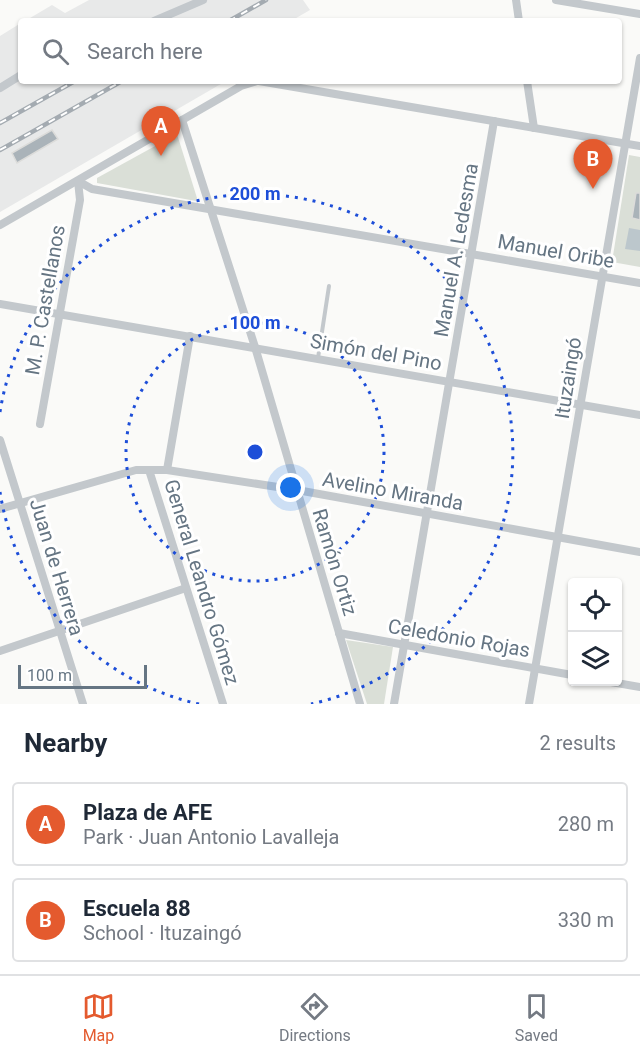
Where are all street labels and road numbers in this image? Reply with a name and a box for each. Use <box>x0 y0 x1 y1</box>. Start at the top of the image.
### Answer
street label: Manuel A. Ledesma <box>429 161 483 339</box>
street label: M. P. Castellanos <box>20 223 70 377</box>
street label: Manuel Oribe <box>496 229 616 273</box>
street label: Simón del Pino <box>308 329 444 375</box>
street label: Ituzaingó <box>550 335 586 421</box>
street label: Avelino Miranda <box>321 467 465 515</box>
street label: General Leandro Gómez <box>159 476 245 688</box>
street label: Juan de Herrera <box>25 496 89 638</box>
street label: Ramón Ortiz <box>307 506 363 618</box>
street label: Celedonio Rojas <box>386 614 532 662</box>

